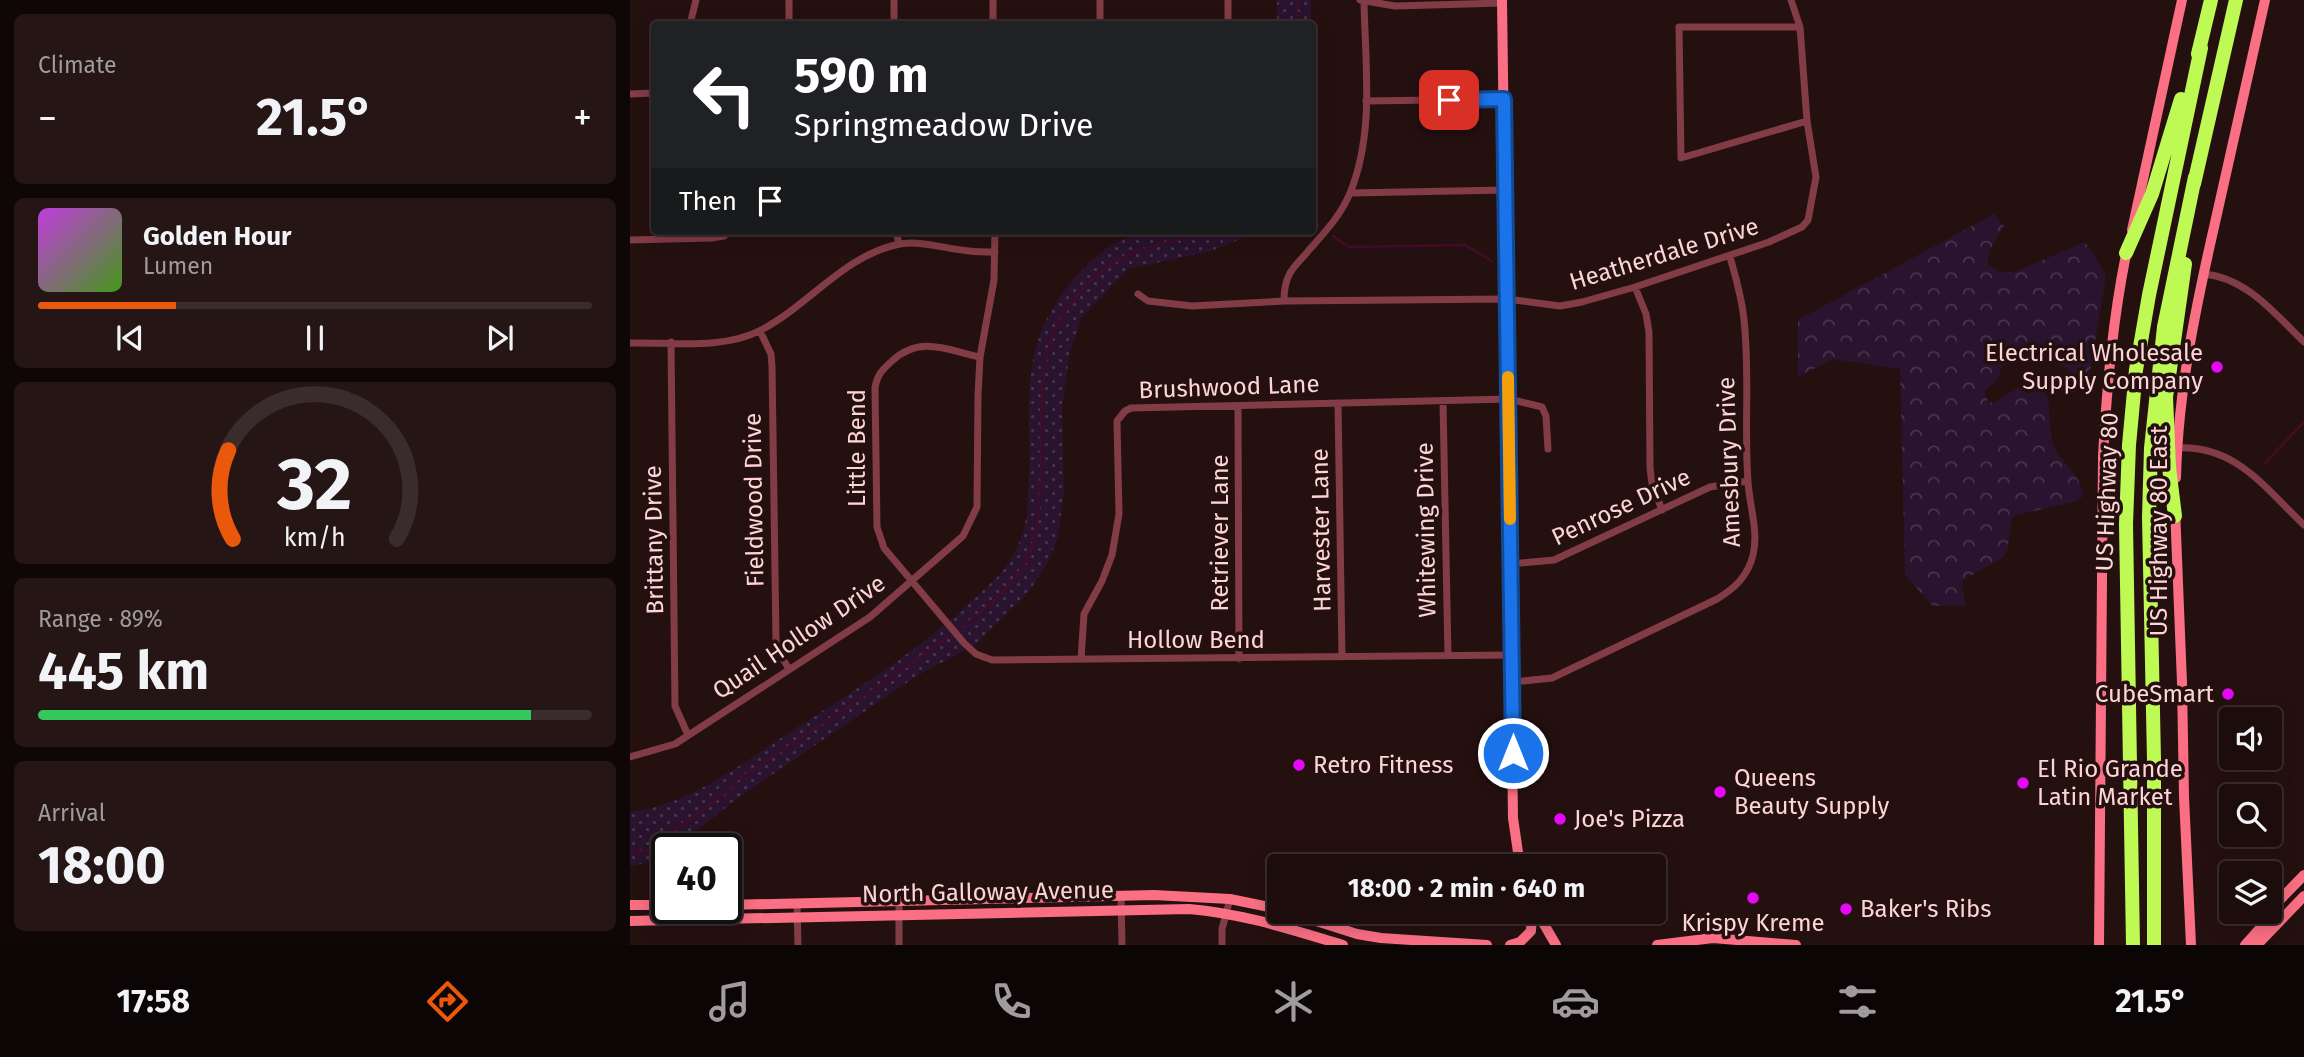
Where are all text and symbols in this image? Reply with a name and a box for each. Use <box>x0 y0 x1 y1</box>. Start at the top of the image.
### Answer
text: 590 m <box>794 46 929 105</box>
icon: left <box>679 49 770 140</box>
text: Climate <box>38 51 117 79</box>
pin <box>1419 70 1479 130</box>
icon: arrive <box>1430 81 1468 119</box>
text: 21.5° <box>256 86 374 149</box>
text: − <box>38 95 57 141</box>
text: + <box>573 95 592 141</box>
text: Springmeadow Drive <box>794 106 1093 144</box>
icon: arrive <box>751 182 789 220</box>
text: Then <box>679 186 737 217</box>
street label: Heatherdale Drive <box>1566 212 1762 296</box>
text: Golden Hour <box>143 221 291 252</box>
text: Lumen <box>143 252 213 280</box>
icon: previous <box>111 319 149 357</box>
icon: pause <box>296 319 334 357</box>
icon: next <box>481 319 519 357</box>
place label: Electrical Wholesale Supply Company <box>1985 339 2203 395</box>
marker: Electrical Wholesale Supply Company <box>2209 359 2225 375</box>
street label: Brushwood Lane <box>1138 370 1320 404</box>
street label: Amesbury Drive <box>1712 376 1746 548</box>
street label: Little Bend <box>843 389 871 507</box>
street label: US Highway 80 <box>2090 412 2124 572</box>
street label: Fieldwood Drive <box>738 413 770 587</box>
street label: US Highway 80 East <box>2145 425 2173 636</box>
text: 32 <box>277 441 352 528</box>
street label: Whitewing Drive <box>1410 442 1442 618</box>
street label: Harvester Lane <box>1306 448 1336 612</box>
street label: Retriever Lane <box>1206 454 1234 612</box>
street label: Penrose Drive <box>1547 463 1695 551</box>
street label: Brittany Drive <box>639 465 669 615</box>
text: km/h <box>284 522 346 552</box>
street label: Quail Hollow Drive <box>707 569 891 705</box>
text: Range · 89% <box>38 605 163 633</box>
street label: Hollow Bend <box>1127 626 1265 654</box>
text: 445 km <box>38 640 209 703</box>
place label: CubeSmart <box>2095 680 2214 708</box>
marker: CubeSmart <box>2220 686 2236 702</box>
map controls <box>2219 707 2282 924</box>
button: sound <box>2219 707 2282 770</box>
position arrow <box>1476 716 1550 790</box>
place label: Retro Fitness <box>1313 751 1454 779</box>
place label: El Rio Grande Latin Market <box>2037 755 2183 811</box>
marker: Retro Fitness <box>1291 757 1307 773</box>
place label: Queens Beauty Supply <box>1734 764 1890 820</box>
marker: El Rio Grande Latin Market <box>2015 775 2031 791</box>
marker: Queens Beauty Supply <box>1712 784 1728 800</box>
button: search <box>2219 784 2282 847</box>
text: Arrival <box>38 799 105 827</box>
place label: Joe's Pizza <box>1574 805 1685 833</box>
marker: Joe's Pizza <box>1552 811 1568 827</box>
speed limit sign: 40 <box>651 833 742 924</box>
text: 18:00 <box>38 834 166 897</box>
button: layers <box>2219 861 2282 924</box>
text: 18:00 · 2 min · 640 m <box>1348 873 1585 904</box>
street label: North Galloway Avenue <box>862 876 1114 908</box>
marker: Krispy Kreme <box>1745 890 1761 906</box>
place label: Baker's Ribs <box>1860 895 1992 923</box>
marker: Baker's Ribs <box>1838 901 1854 917</box>
place label: Krispy Kreme <box>1681 909 1825 937</box>
icon: directions <box>423 977 472 1026</box>
icon: music <box>705 977 754 1026</box>
icon: phone <box>987 977 1036 1026</box>
icon: climate <box>1269 977 1318 1026</box>
icon: car <box>1551 977 1600 1026</box>
icon: filters <box>1833 977 1882 1026</box>
text: 17:58 <box>117 982 190 1020</box>
text: 21.5° <box>2115 982 2187 1020</box>

